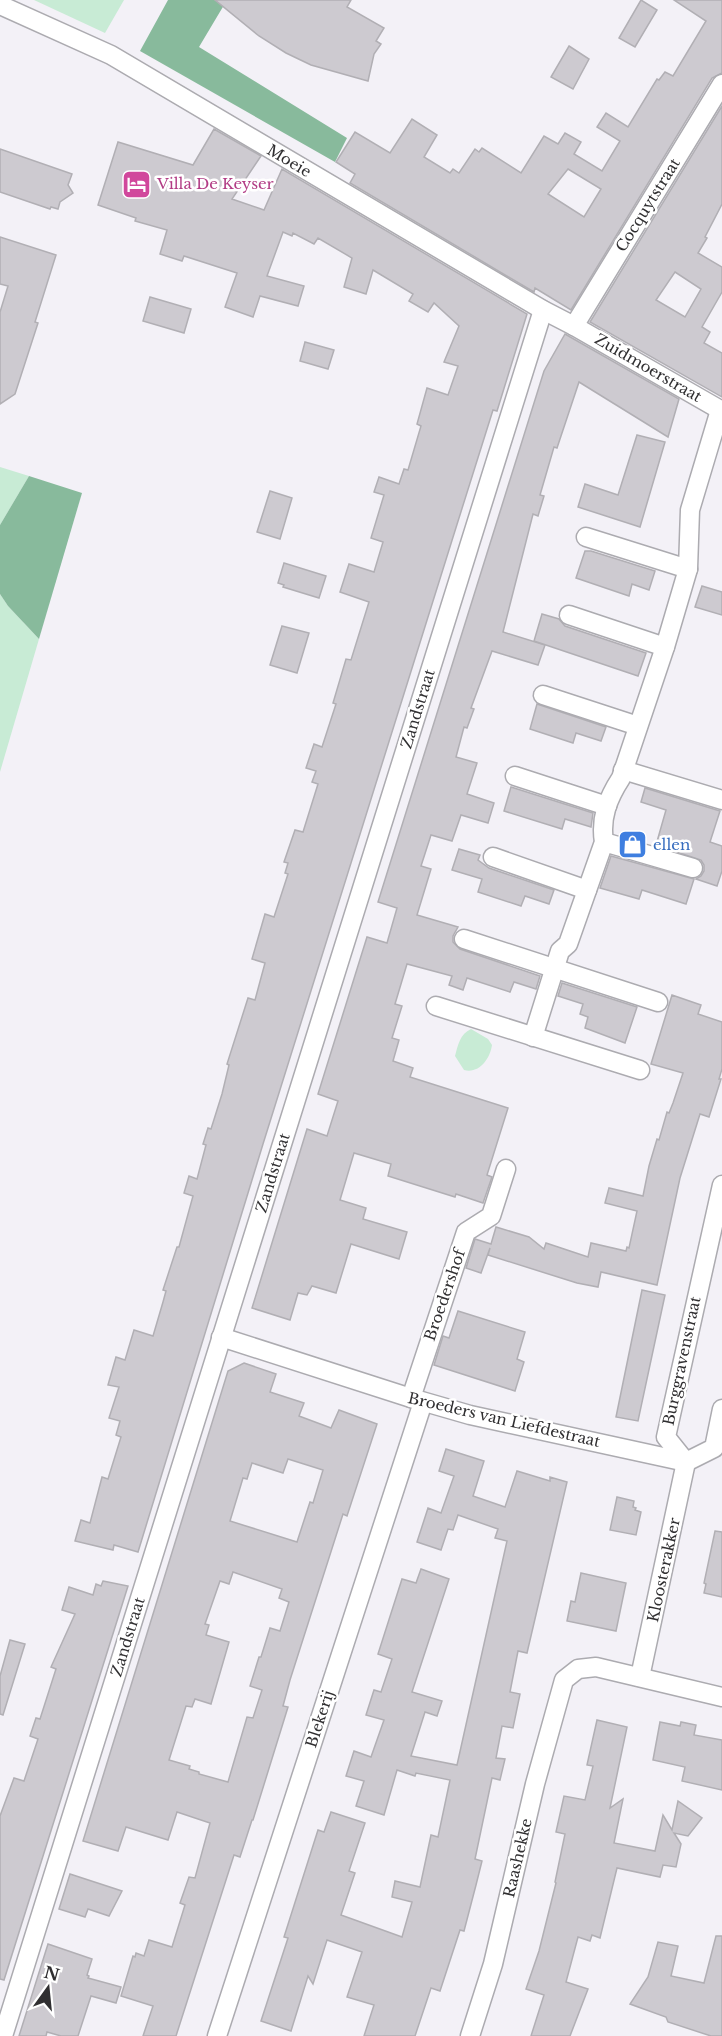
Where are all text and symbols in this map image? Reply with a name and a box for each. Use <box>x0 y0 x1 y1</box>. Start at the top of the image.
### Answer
street label: Moeie <box>264 140 315 181</box>
street label: Cocquytstraat <box>611 154 684 255</box>
hotel icon: Villa De Keyser <box>120 168 152 200</box>
place label: Villa De Keyser <box>156 174 275 193</box>
street label: Zuidmoerstraat <box>591 329 705 406</box>
street label: Zandstraat <box>396 666 439 751</box>
shop icon: ellen <box>616 829 648 861</box>
place label: ellen <box>653 835 690 854</box>
street label: Zandstraat <box>251 1130 294 1215</box>
street label: Broedershof <box>420 1245 470 1343</box>
street label: Burggravenstraat <box>659 1294 705 1427</box>
street label: Broeders van Liefdestraat <box>406 1388 602 1451</box>
street label: Kloosterakker <box>643 1515 684 1624</box>
street label: Zandstraat <box>106 1594 149 1679</box>
street label: Blekerij <box>301 1688 338 1750</box>
street label: Raashekke <box>499 1816 536 1899</box>
north arrow <box>18 1958 78 2018</box>
text: N <box>42 1962 62 1985</box>

